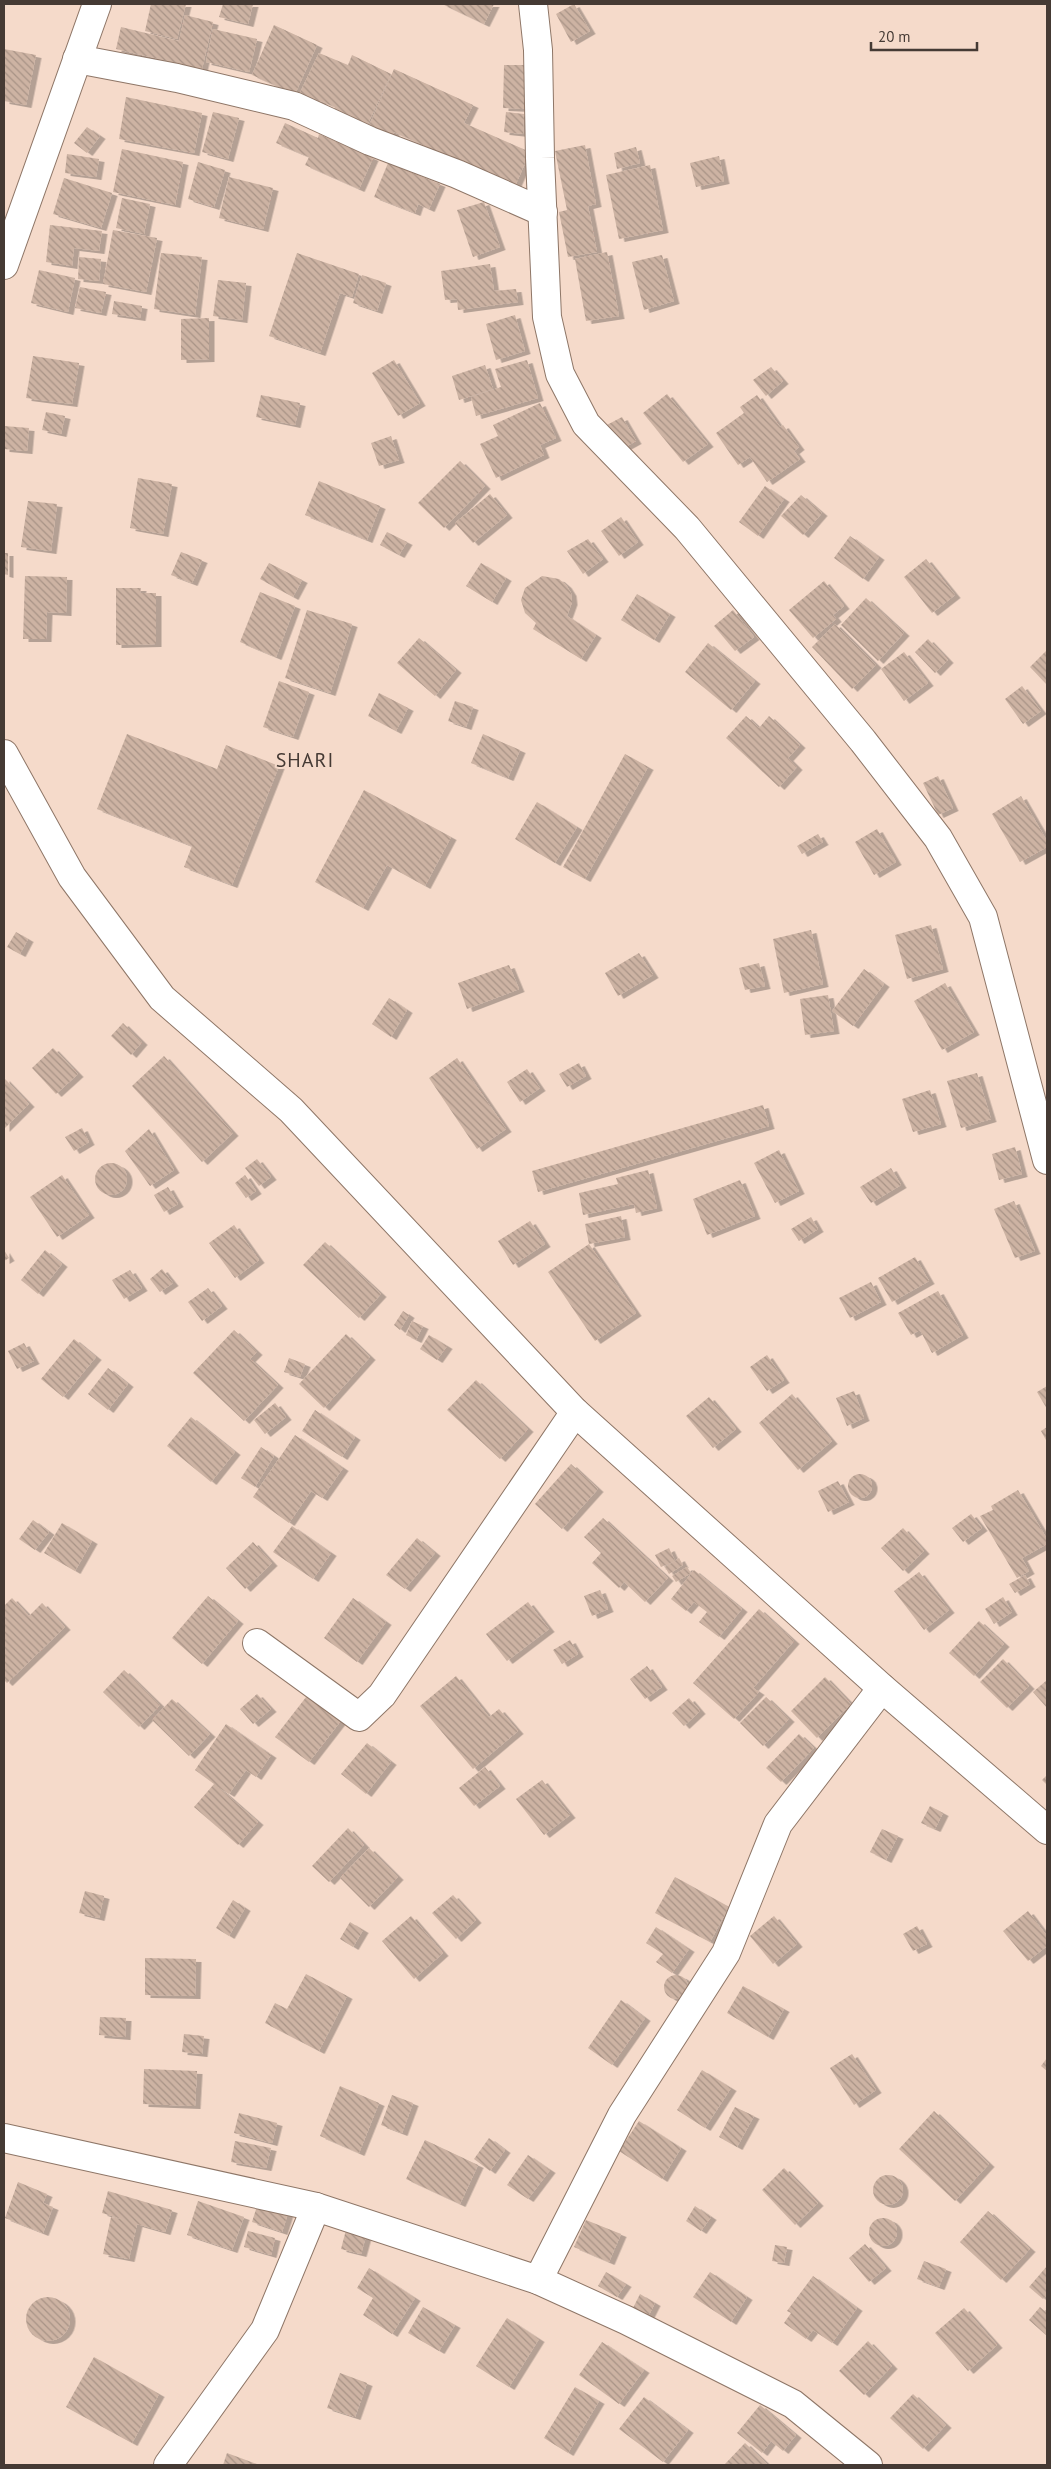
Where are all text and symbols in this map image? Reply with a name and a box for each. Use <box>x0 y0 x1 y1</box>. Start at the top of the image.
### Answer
scale bar <box>871 20 977 52</box>
text: 20 m <box>878 27 911 46</box>
district label: SHARI <box>276 747 334 773</box>

